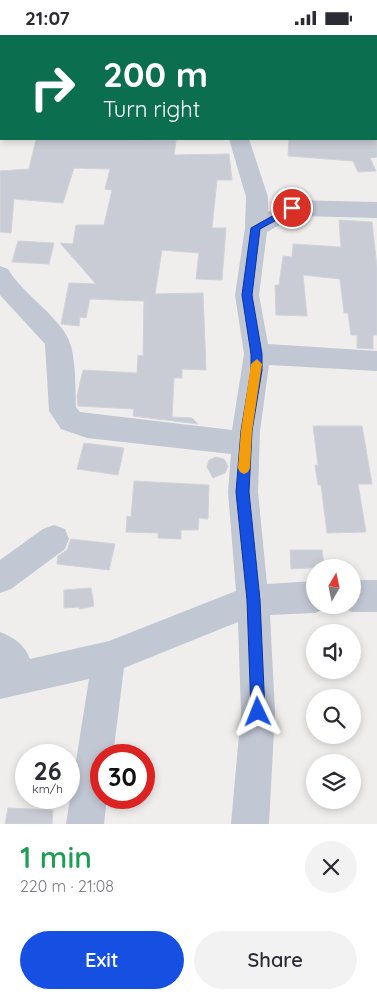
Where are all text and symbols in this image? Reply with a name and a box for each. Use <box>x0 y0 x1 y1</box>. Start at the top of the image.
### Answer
text: 21:07 <box>25 6 70 30</box>
text: 200 m <box>103 52 208 96</box>
icon: right <box>20 55 85 120</box>
text: Turn right <box>103 95 200 123</box>
pin <box>271 187 313 229</box>
icon: arrive <box>278 194 306 222</box>
north arrow <box>306 559 361 614</box>
map controls <box>306 559 361 809</box>
button: sound <box>306 624 361 679</box>
position arrow <box>231 685 283 737</box>
button: search <box>306 689 361 744</box>
speed limit sign: 30 <box>90 744 155 809</box>
button: layers <box>306 754 361 809</box>
text: 26 <box>33 755 62 786</box>
text: km/h <box>32 781 63 796</box>
text: 1 min <box>20 838 92 876</box>
button: close <box>305 841 357 893</box>
text: 220 m · 21:08 <box>20 876 114 896</box>
button: Exit <box>20 931 184 989</box>
button: Share <box>194 931 357 989</box>

